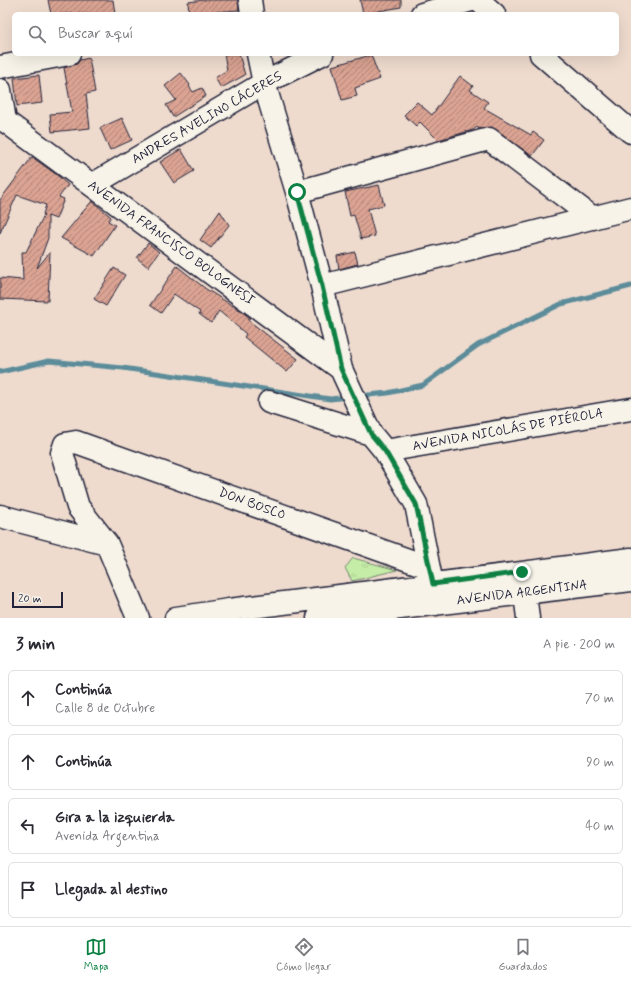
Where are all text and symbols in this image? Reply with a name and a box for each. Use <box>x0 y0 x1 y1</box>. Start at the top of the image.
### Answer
search box <box>12 12 619 56</box>
icon: search <box>26 23 48 45</box>
text: Buscar aquí <box>58 24 133 44</box>
street label: ANDRES AVELINO CÁCERES <box>128 67 286 168</box>
street label: AVENIDA FRANCISCO BOLOGNESI <box>84 177 258 310</box>
route start <box>288 183 306 201</box>
street label: AVENIDA NICOLÁS DE PIÉROLA <box>411 404 605 455</box>
street label: DON BOSCO <box>216 484 288 524</box>
route end <box>513 563 531 581</box>
street label: AVENIDA ARGENTINA <box>456 577 588 609</box>
scale bar <box>12 590 63 609</box>
text: 20 m <box>18 592 41 606</box>
text: 3 min <box>16 633 55 655</box>
text: A pie · 200 m <box>543 636 615 653</box>
text: Continúa <box>55 680 112 700</box>
icon: ahead <box>17 687 39 709</box>
text: 70 m <box>585 690 614 707</box>
text: Calle 8 de Octubre <box>55 700 155 717</box>
icon: ahead <box>17 751 39 773</box>
text: Continúa <box>55 752 112 772</box>
text: 90 m <box>586 754 614 771</box>
text: Gira a la izquierda <box>55 808 174 828</box>
icon: left <box>17 815 39 837</box>
text: 40 m <box>585 818 614 835</box>
text: Avenida Argentina <box>55 828 160 845</box>
icon: arrive <box>17 879 39 901</box>
text: Llegada al destino <box>55 880 168 900</box>
tab: Mapa <box>84 936 109 974</box>
tab: Cómo llegar <box>276 936 331 974</box>
tab: Guardados <box>498 936 547 974</box>

